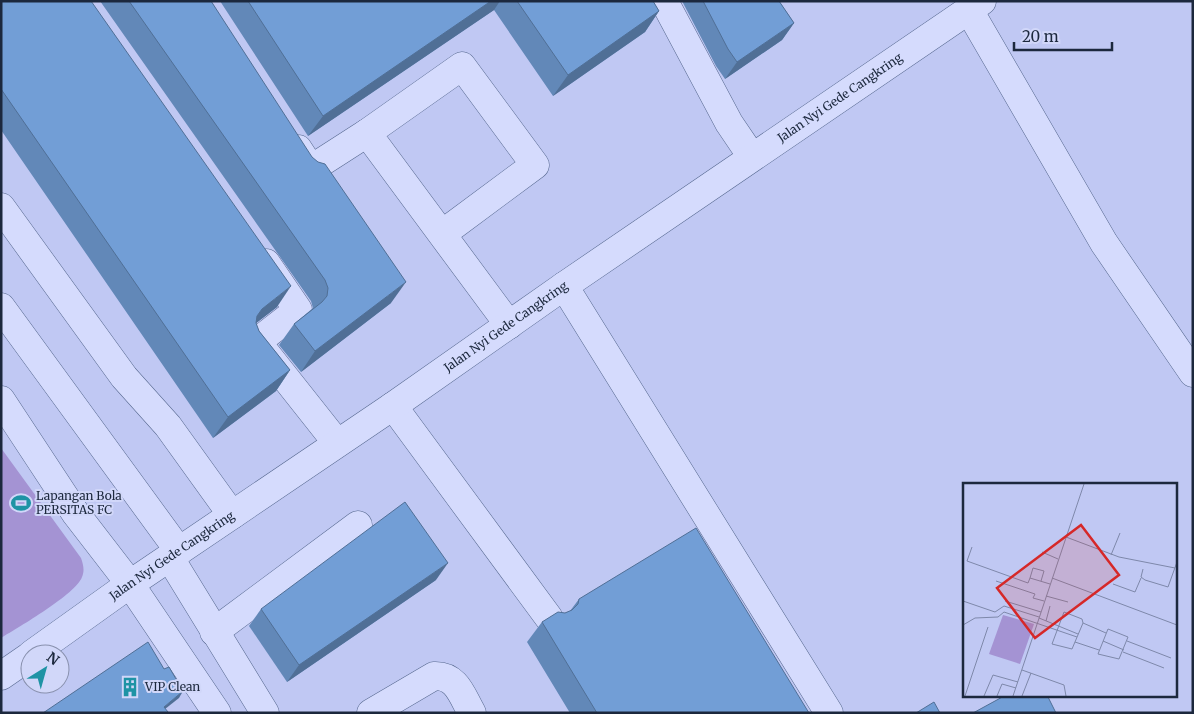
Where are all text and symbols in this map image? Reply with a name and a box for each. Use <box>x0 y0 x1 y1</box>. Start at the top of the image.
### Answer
scale bar <box>1014 20 1112 52</box>
text: 20 m <box>1022 27 1059 46</box>
street label: Jalan Nyi Gede Cangkring <box>774 49 906 146</box>
street label: Jalan Nyi Gede Cangkring <box>440 277 571 375</box>
inset map <box>963 483 1176 696</box>
place label: Lapangan Bola PERSITAS FC <box>36 488 122 517</box>
sports icon: Lapangan Bola PERSITAS FC <box>10 492 32 514</box>
street label: Jalan Nyi Gede Cangkring <box>106 507 238 604</box>
north arrow <box>20 644 70 694</box>
text: N <box>43 648 63 669</box>
building icon: VIP Clean <box>119 676 141 698</box>
place label: VIP Clean <box>144 679 200 694</box>

